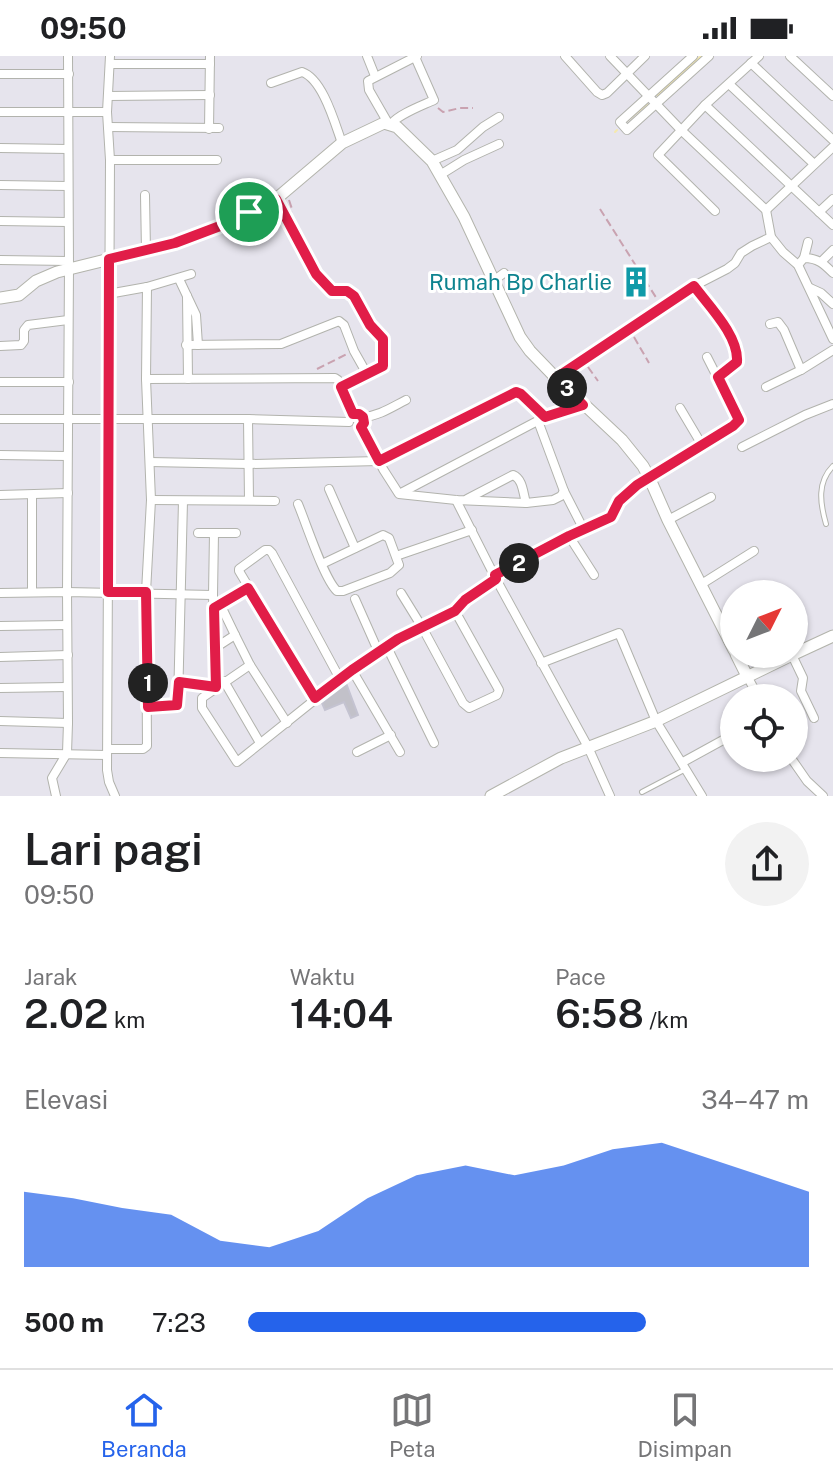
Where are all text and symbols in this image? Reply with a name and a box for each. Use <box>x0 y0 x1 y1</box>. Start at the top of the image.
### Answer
text: 09:50 <box>40 10 127 46</box>
pin <box>215 178 283 246</box>
icon: arrive <box>227 190 271 234</box>
building icon: Rumah Bp Charlie <box>619 265 653 299</box>
place label: Rumah Bp Charlie <box>429 269 612 295</box>
pin: 3 <box>547 368 587 408</box>
text: 3 <box>560 375 574 401</box>
pin: 2 <box>499 543 539 583</box>
text: 2 <box>512 550 526 576</box>
north arrow <box>720 580 808 668</box>
map controls <box>720 580 808 772</box>
pin: 1 <box>128 663 168 703</box>
text: 1 <box>143 670 153 696</box>
button: locate <box>720 684 808 772</box>
button: share <box>725 822 809 906</box>
text: Lari pagi <box>24 823 203 875</box>
text: 09:50 <box>24 879 94 910</box>
text: Jarak <box>24 964 77 990</box>
text: Waktu <box>290 964 355 990</box>
text: Pace <box>555 964 606 990</box>
text: 2.02 <box>24 990 109 1037</box>
text: 14:04 <box>290 990 393 1037</box>
text: 6:58 <box>555 990 644 1037</box>
text: km <box>109 1007 145 1033</box>
text: /km <box>644 1007 688 1033</box>
text: Elevasi <box>24 1084 108 1115</box>
text: 34–47 m <box>701 1084 809 1115</box>
text: 500 m <box>24 1307 104 1338</box>
text: 7:23 <box>152 1307 206 1338</box>
tab: Beranda <box>101 1388 187 1462</box>
tab: Peta <box>389 1388 435 1462</box>
tab: Disimpan <box>638 1388 732 1462</box>

